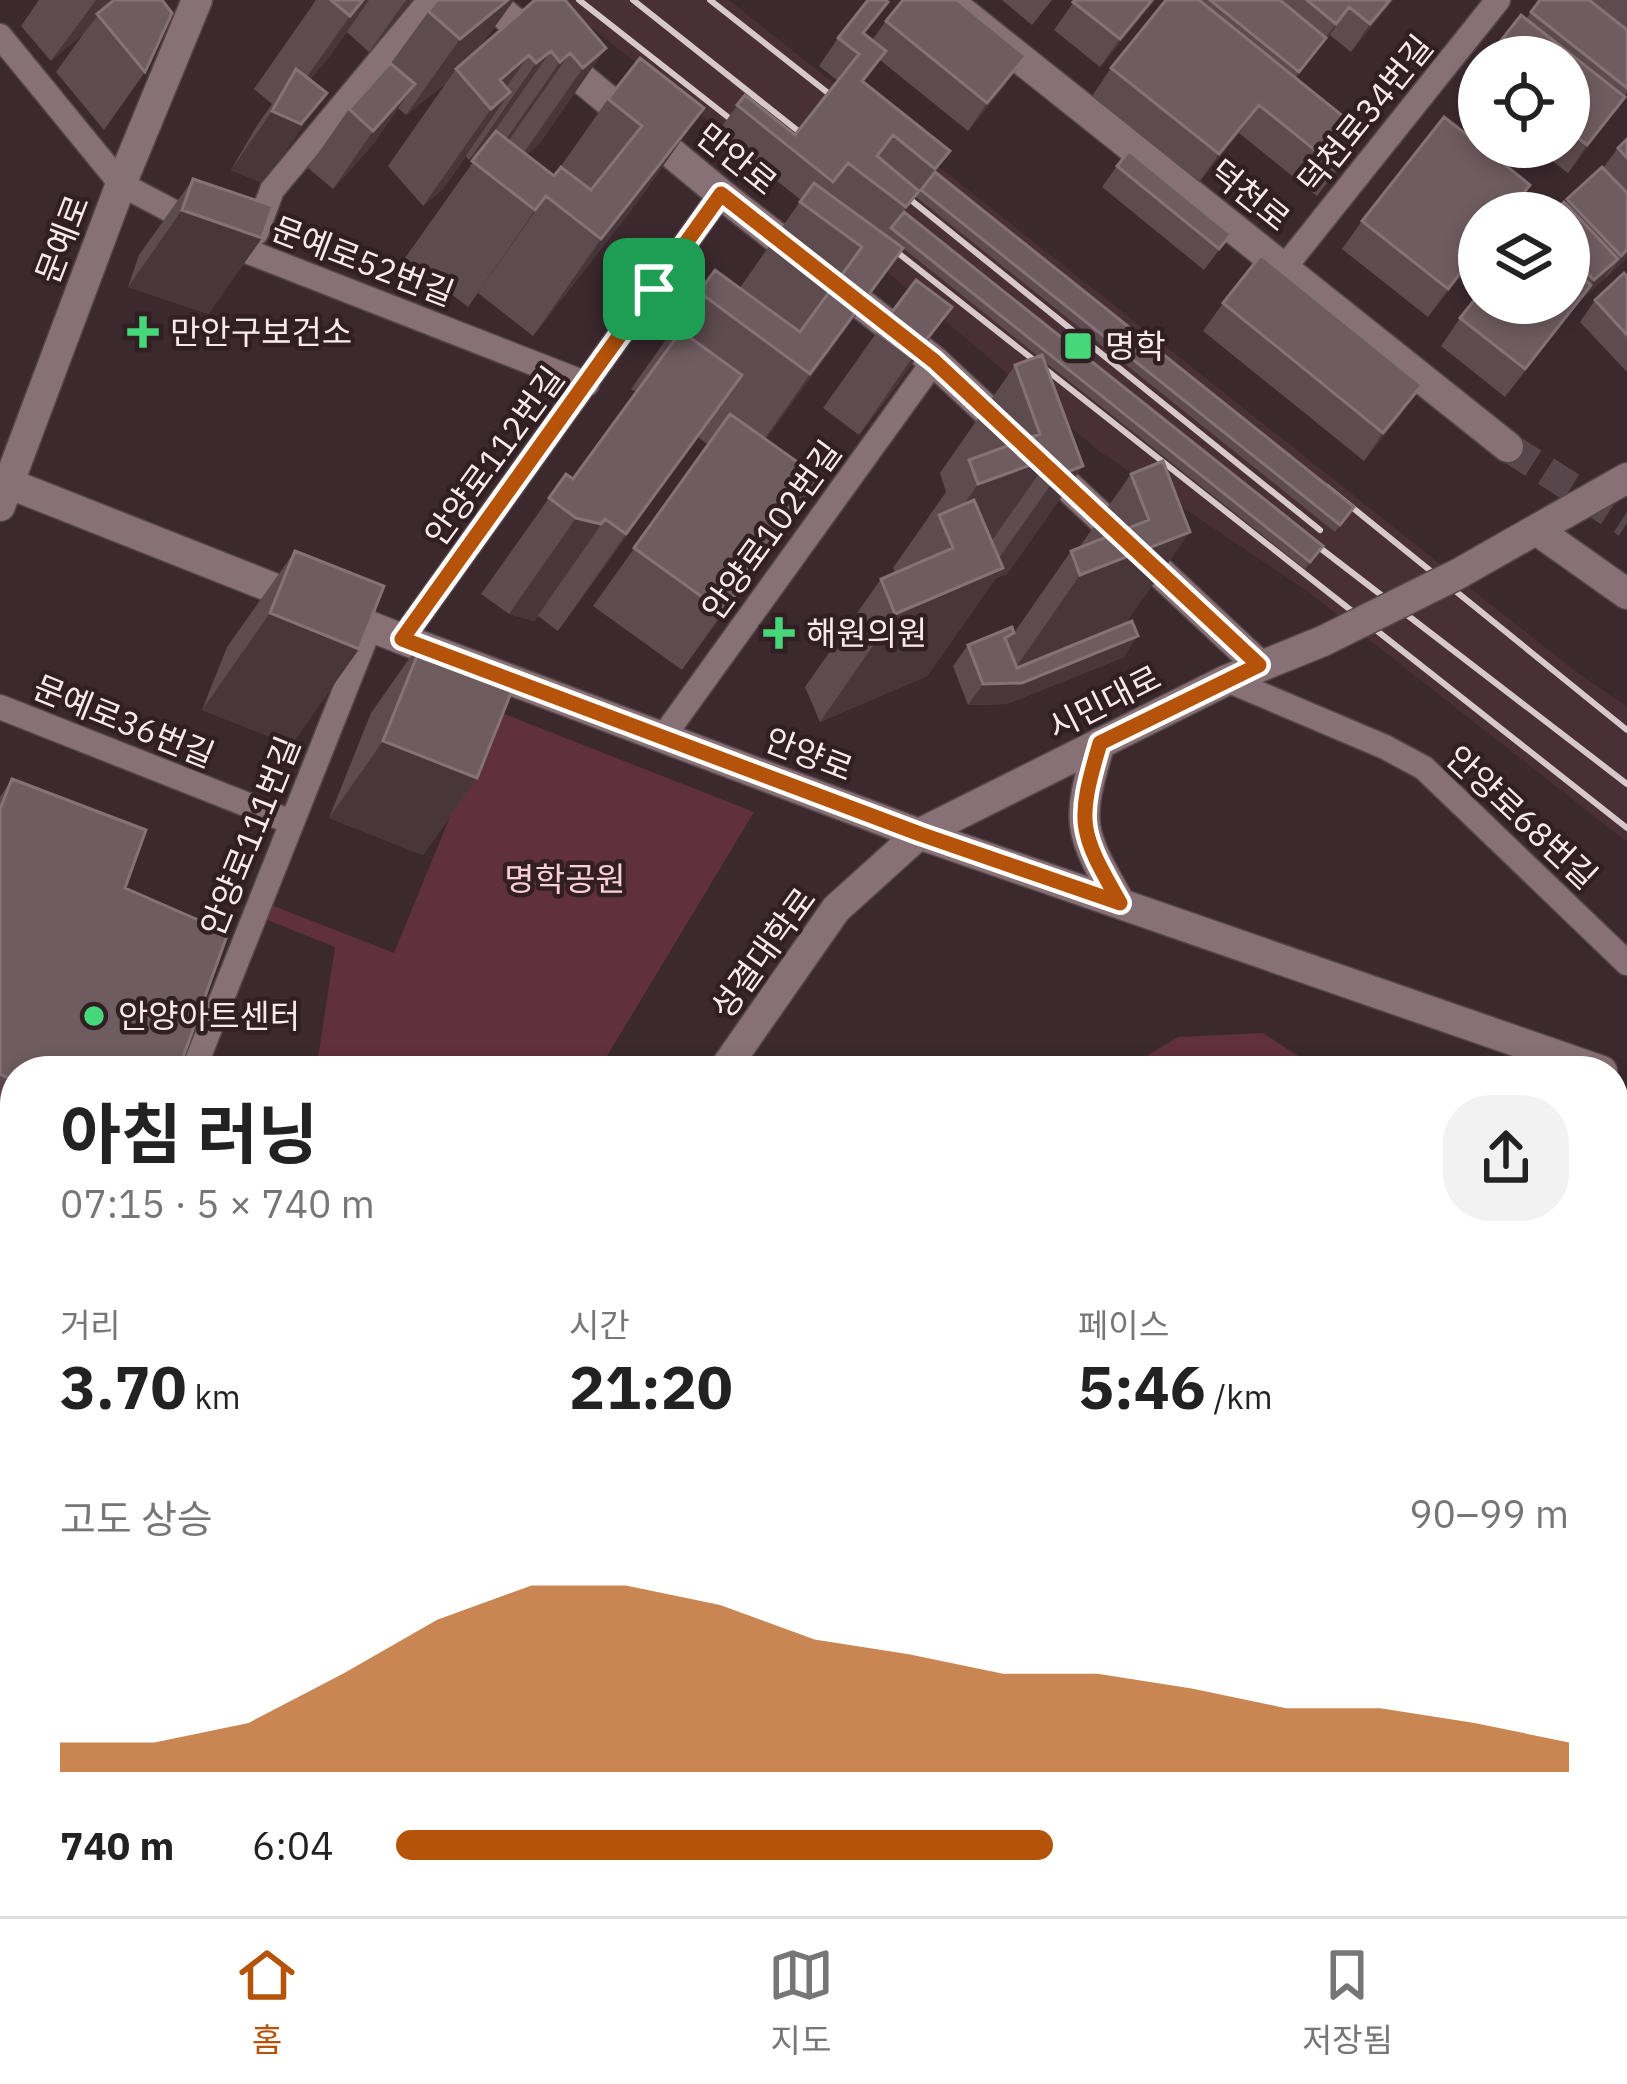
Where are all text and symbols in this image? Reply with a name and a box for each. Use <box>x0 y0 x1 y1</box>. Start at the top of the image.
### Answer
street label: 덕천로34번길 <box>1288 26 1442 202</box>
map controls <box>1458 36 1590 324</box>
button: locate <box>1458 36 1590 168</box>
street label: 만안로 <box>688 113 786 204</box>
street label: 덕천로 <box>1201 149 1299 240</box>
street label: 문예로 <box>25 189 98 289</box>
button: layers <box>1458 192 1590 324</box>
street label: 문예로52번길 <box>266 206 460 315</box>
pin <box>603 238 705 340</box>
icon: arrive <box>621 256 687 322</box>
place label: 만안구보건소 <box>170 310 352 353</box>
marker: 만안구보건소 <box>127 316 159 348</box>
place label: 명학 <box>1105 324 1166 367</box>
marker: 명학 <box>1062 330 1094 362</box>
street label: 안양로112번길 <box>414 358 573 554</box>
street label: 안양로102번길 <box>691 432 850 628</box>
place label: 해원의원 <box>806 611 927 654</box>
marker: 해원의원 <box>763 617 795 649</box>
street label: 시민대로 <box>1040 655 1168 748</box>
street label: 문예로36번길 <box>27 665 221 776</box>
street label: 안양로 <box>759 717 859 790</box>
street label: 안양로111번길 <box>190 730 309 942</box>
street label: 안양로68번길 <box>1438 736 1607 898</box>
park label: 명학공원 <box>504 857 626 900</box>
street label: 성결대학로 <box>701 879 825 1027</box>
place label: 안양아트센터 <box>118 994 300 1037</box>
marker: 안양아트센터 <box>81 1003 107 1029</box>
text: 아침 러닝 <box>60 1090 318 1176</box>
button: share <box>1443 1095 1569 1221</box>
text: 07:15 · 5 × 740 m <box>60 1178 375 1229</box>
text: 거리 <box>60 1303 121 1346</box>
text: 시간 <box>569 1303 630 1346</box>
text: 페이스 <box>1078 1303 1169 1346</box>
text: 3.70 <box>60 1347 187 1426</box>
text: 21:20 <box>569 1347 733 1426</box>
text: 5:46 <box>1078 1347 1206 1426</box>
text: km <box>187 1375 241 1418</box>
text: /km <box>1206 1375 1272 1418</box>
text: 90–99 m <box>1409 1488 1569 1539</box>
text: 고도 상승 <box>60 1493 213 1544</box>
text: 740 m <box>60 1820 174 1871</box>
text: 6:04 <box>252 1820 334 1871</box>
tab: 홈 <box>234 1942 300 2062</box>
tab: 지도 <box>768 1942 834 2062</box>
tab: 저장됨 <box>1302 1942 1393 2062</box>

